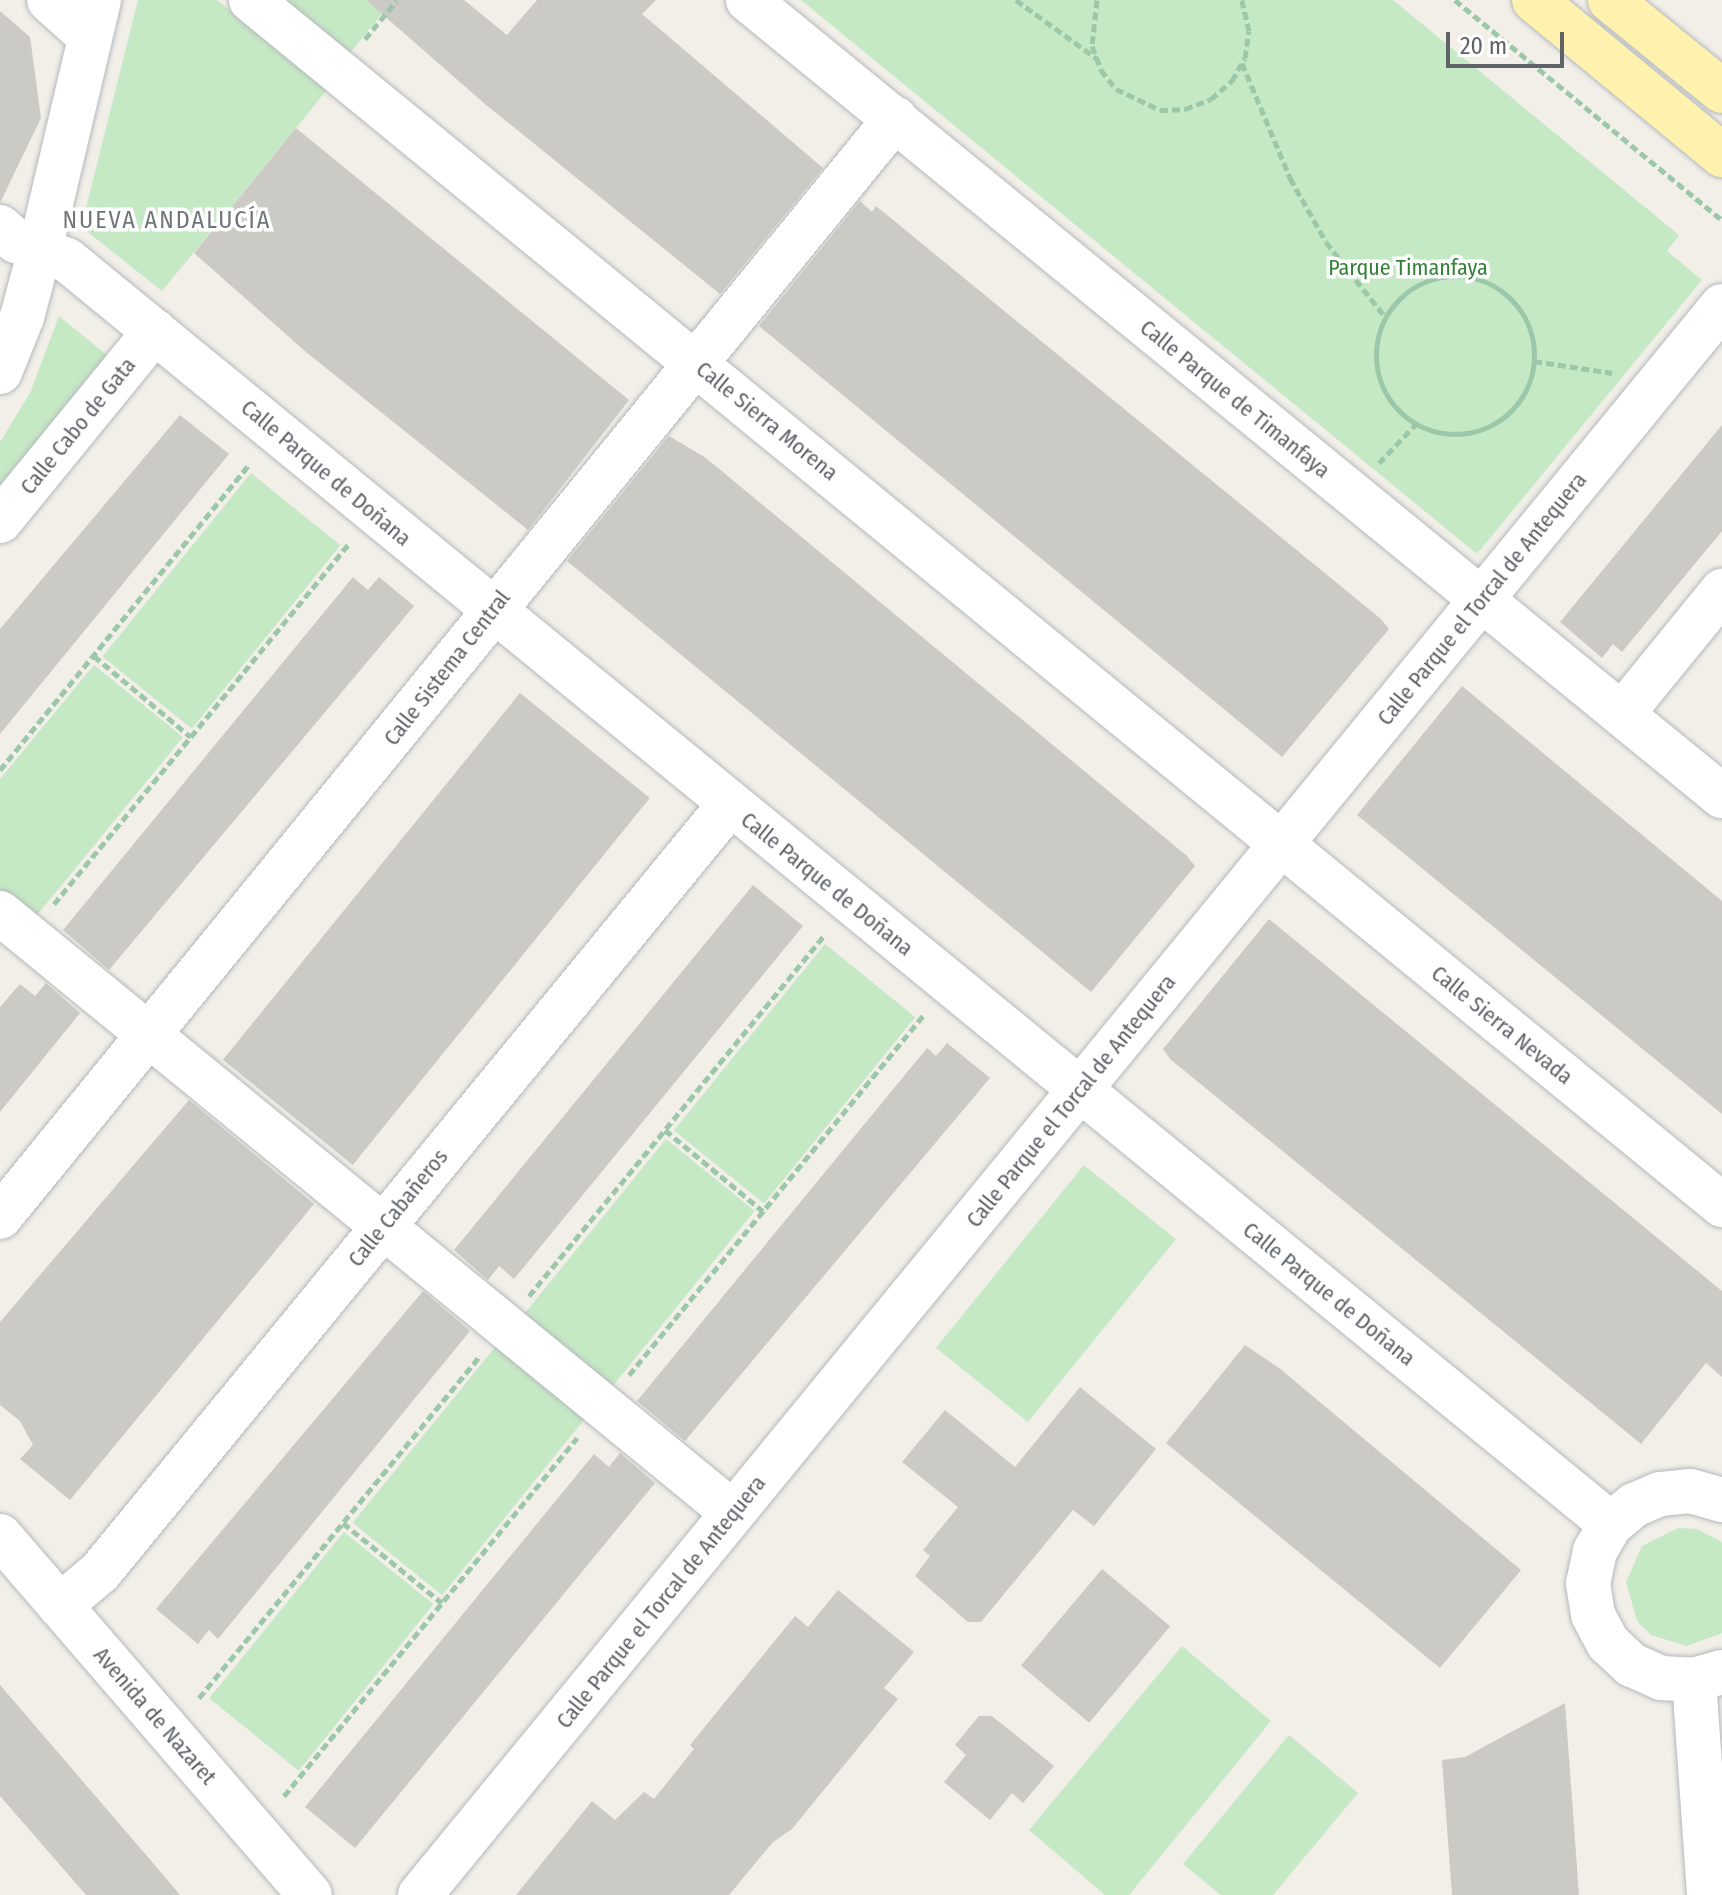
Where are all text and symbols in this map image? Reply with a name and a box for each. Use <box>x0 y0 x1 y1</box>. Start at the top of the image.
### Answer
scale bar <box>1450 16 1568 66</box>
text: 20 m <box>1460 32 1507 60</box>
district label: NUEVA ANDALUCÍA <box>63 207 271 235</box>
park label: Parque Timanfaya <box>1328 255 1488 281</box>
street label: Calle Parque de Timanfaya <box>1135 314 1335 484</box>
street label: Calle Cabo de Gata <box>15 352 141 500</box>
street label: Calle Sierra Morena <box>691 356 843 486</box>
street label: Calle Parque de Doñana <box>236 394 416 552</box>
street label: Calle Parque el Torcal de Antequera <box>1372 467 1592 731</box>
street label: Calle Sistema Central <box>378 585 516 751</box>
street label: Calle Parque de Doñana <box>736 807 918 961</box>
street label: Calle Sierra Nevada <box>1426 960 1578 1090</box>
street label: Calle Parque el Torcal de Antequera <box>961 969 1181 1233</box>
street label: Calle Cabañeros <box>343 1144 453 1272</box>
street label: Calle Parque de Doñana <box>1238 1217 1420 1371</box>
street label: Calle Parque el Torcal de Antequera <box>551 1470 771 1734</box>
street label: Avenida de Nazaret <box>88 1642 222 1790</box>

